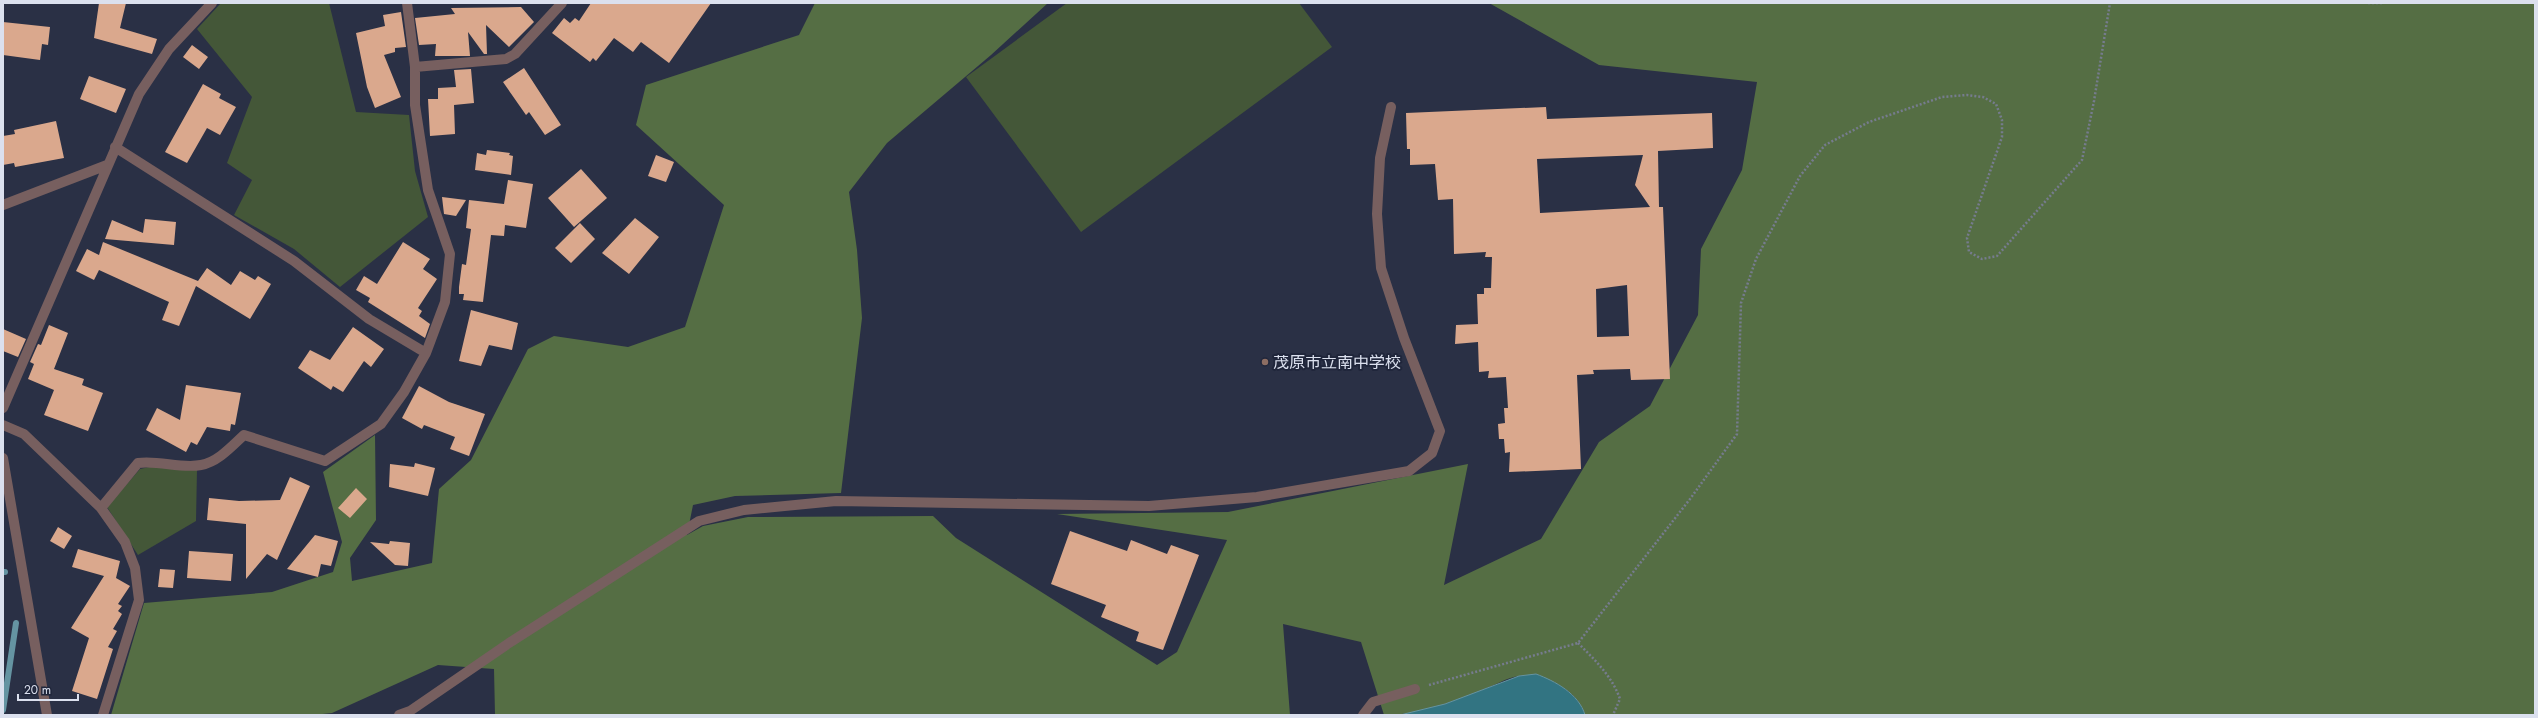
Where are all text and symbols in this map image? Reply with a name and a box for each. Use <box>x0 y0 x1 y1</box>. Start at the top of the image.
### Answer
place label: 茂原市立南中学校 <box>1273 351 1401 374</box>
marker: 茂原市立南中学校 <box>1260 357 1270 367</box>
scale bar <box>18 676 78 702</box>
text: 20 m <box>24 681 51 699</box>

